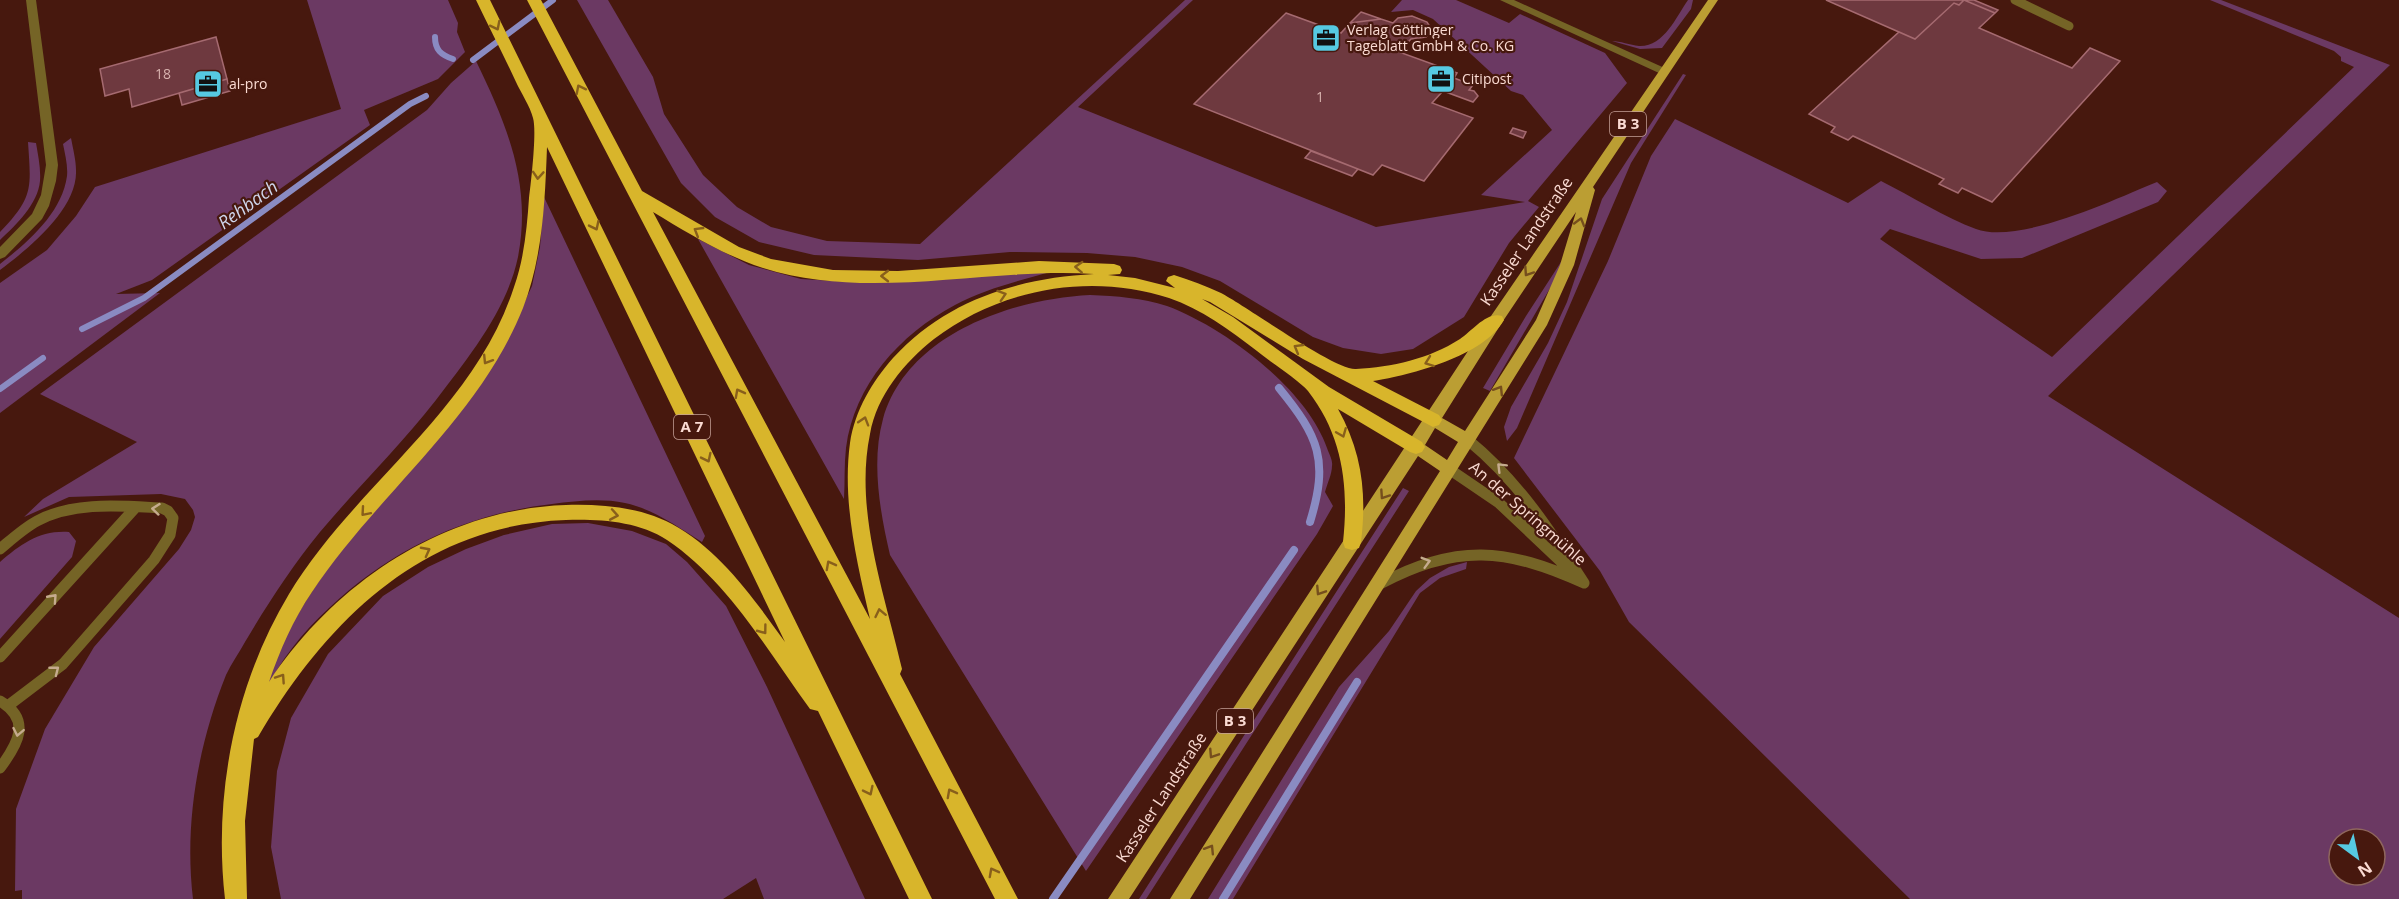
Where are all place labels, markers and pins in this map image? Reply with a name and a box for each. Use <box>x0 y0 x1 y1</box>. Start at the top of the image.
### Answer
place label: Verlag Göttinger Tageblatt GmbH & Co. KG <box>1347 20 1514 55</box>
office icon: Verlag Göttinger Tageblatt GmbH & Co. KG <box>1310 22 1342 54</box>
office icon: Citipost <box>1425 63 1457 95</box>
office icon: al-pro <box>192 68 224 100</box>
place label: Citipost <box>1462 69 1512 88</box>
place label: al-pro <box>229 74 268 93</box>

